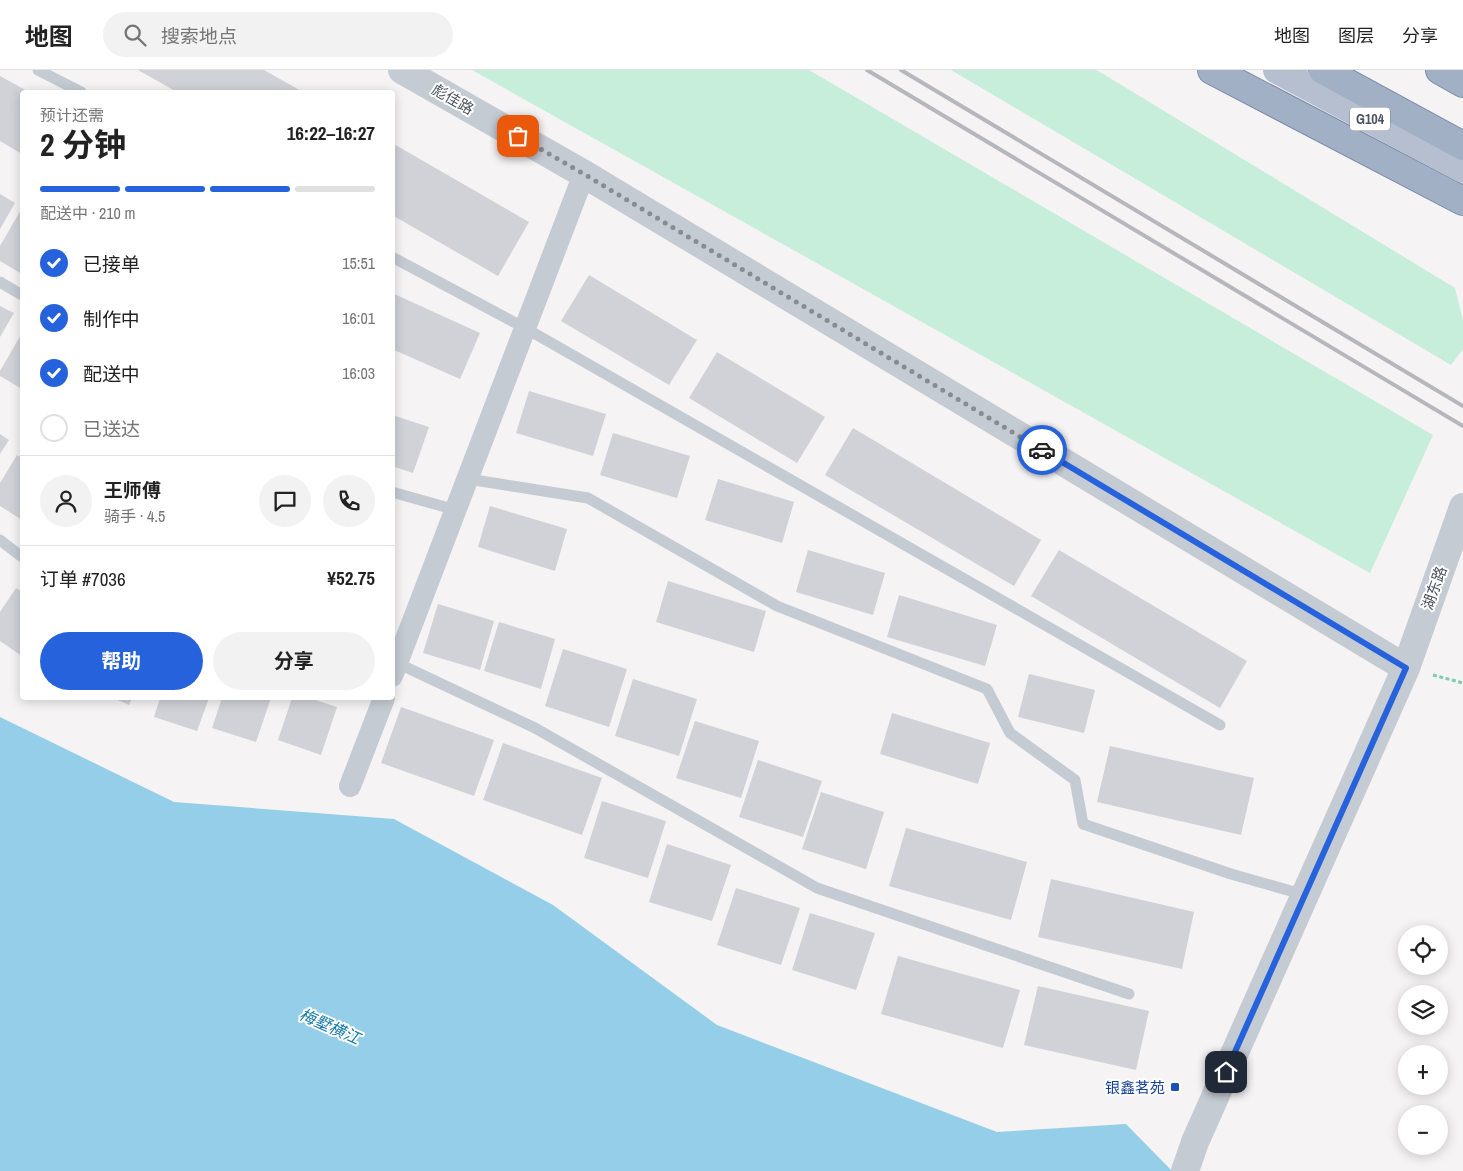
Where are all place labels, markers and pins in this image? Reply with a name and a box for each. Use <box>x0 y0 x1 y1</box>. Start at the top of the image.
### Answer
pin <box>497 115 539 157</box>
pin <box>1205 1051 1247 1093</box>
place label: 银鑫茗苑 <box>1105 1077 1165 1098</box>
marker: 银鑫茗苑 <box>1169 1081 1181 1093</box>

